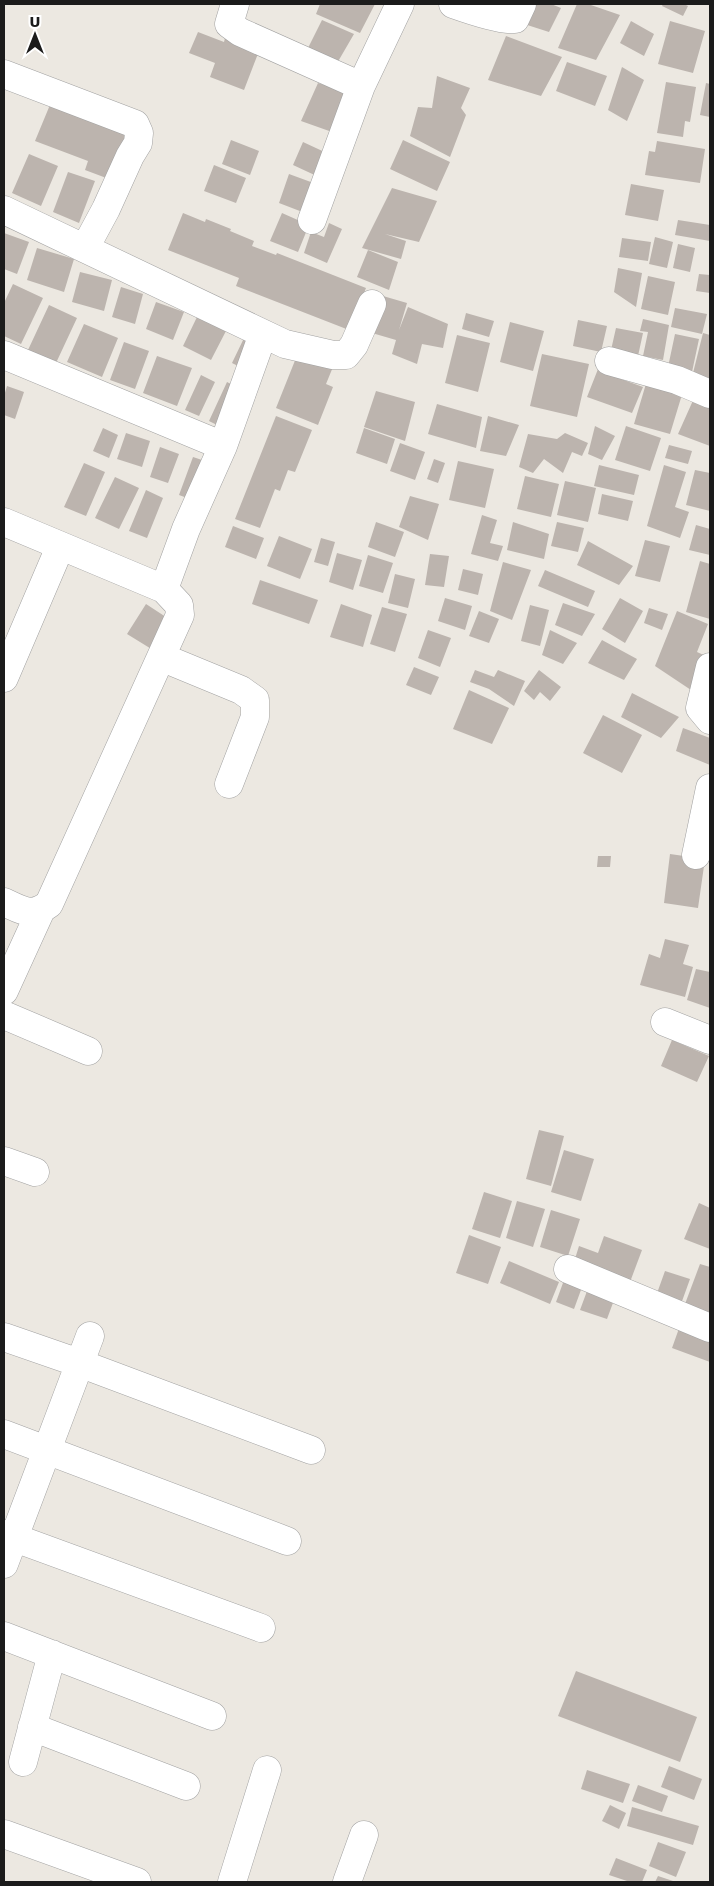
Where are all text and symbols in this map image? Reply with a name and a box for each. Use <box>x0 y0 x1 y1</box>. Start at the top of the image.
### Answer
north arrow <box>10 10 60 60</box>
text: U <box>29 14 41 30</box>

